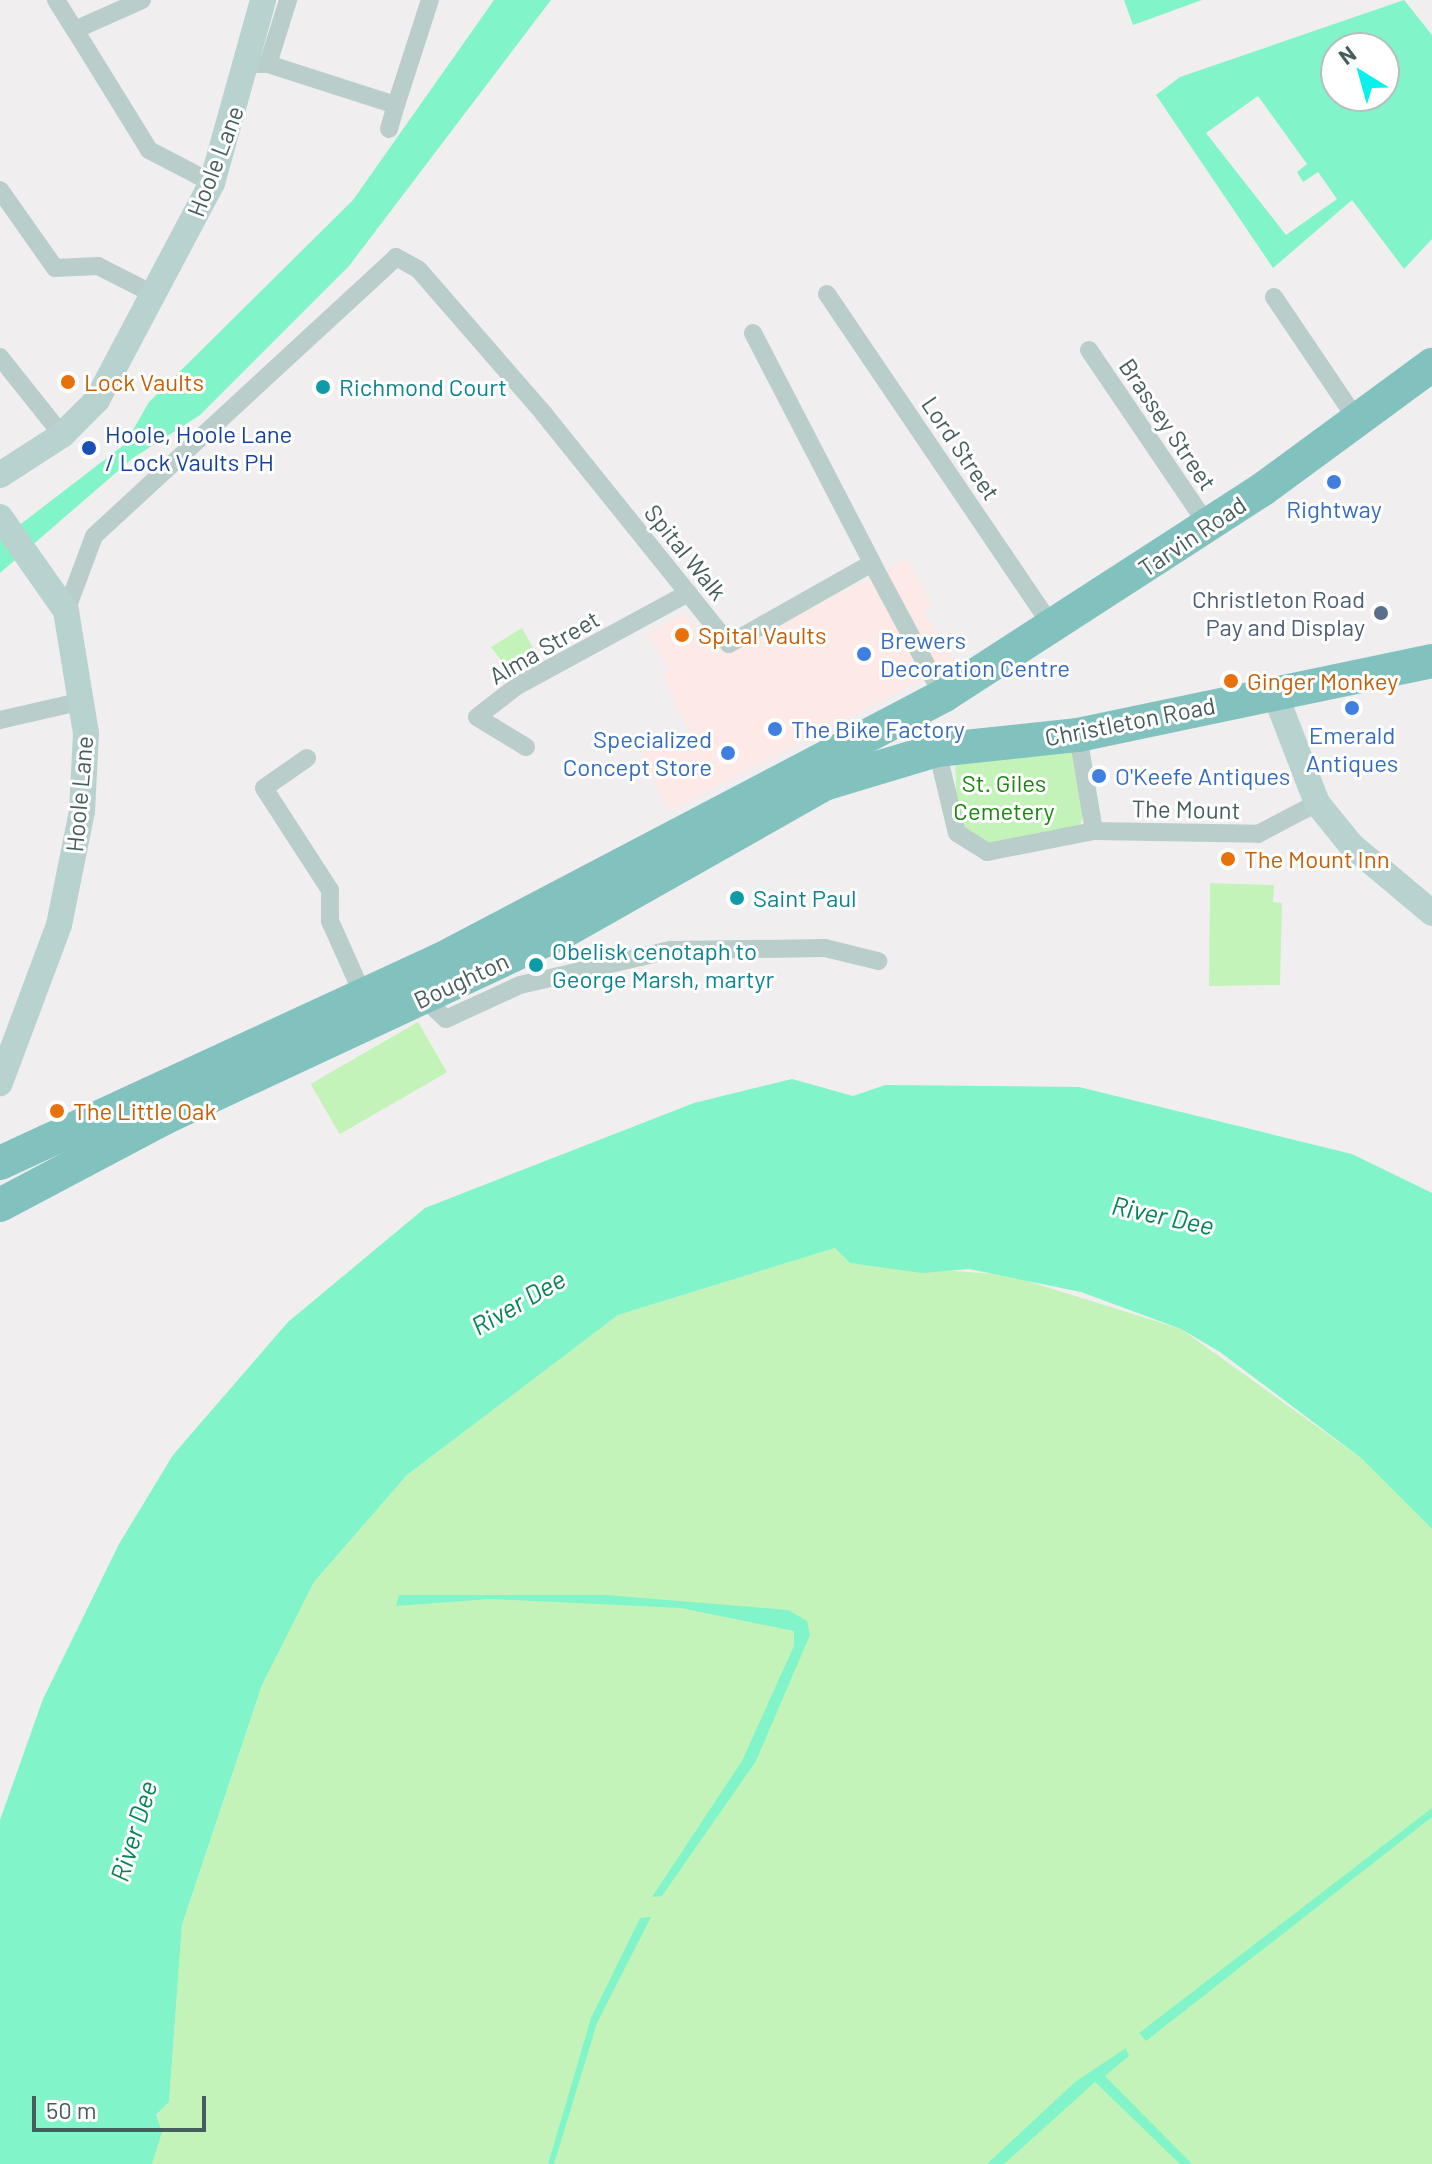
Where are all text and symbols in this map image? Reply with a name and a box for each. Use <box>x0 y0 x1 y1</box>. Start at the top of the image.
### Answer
north arrow <box>1320 32 1400 112</box>
text: N <box>1333 40 1360 69</box>
street label: Hoole Lane <box>181 101 249 221</box>
street label: Brassey Street <box>1113 353 1223 495</box>
place label: Lock Vaults <box>84 368 204 396</box>
marker: Lock Vaults <box>59 373 77 391</box>
place label: Richmond Court <box>339 373 507 401</box>
marker: Richmond Court <box>314 378 332 396</box>
street label: Lord Street <box>916 391 1006 505</box>
place label: Hoole, Hoole Lane / Lock Vaults PH <box>105 420 292 476</box>
marker: Hoole, Hoole Lane / Lock Vaults PH <box>80 439 98 457</box>
marker: Rightway <box>1325 473 1343 491</box>
street label: Tarvin Road <box>1133 490 1251 582</box>
place label: Rightway <box>1286 495 1382 523</box>
street label: Spital Walk <box>639 498 733 606</box>
place label: Christleton Road Pay and Display <box>1192 585 1365 641</box>
street label: Alma Street <box>484 604 604 690</box>
marker: Christleton Road Pay and Display <box>1372 604 1390 622</box>
place label: Spital Vaults <box>698 621 827 649</box>
marker: Spital Vaults <box>673 626 691 644</box>
place label: Brewers Decoration Centre <box>880 626 1070 682</box>
marker: Brewers Decoration Centre <box>855 645 873 663</box>
place label: Ginger Monkey <box>1247 667 1398 695</box>
marker: Ginger Monkey <box>1222 672 1240 690</box>
street label: Christleton Road <box>1042 690 1218 752</box>
marker: Emerald Antiques <box>1343 699 1361 717</box>
place label: The Bike Factory <box>791 715 965 743</box>
marker: The Bike Factory <box>766 720 784 738</box>
place label: Emerald Antiques <box>1306 721 1398 777</box>
place label: Specialized Concept Store <box>563 725 712 781</box>
street label: Hoole Lane <box>60 735 98 853</box>
marker: Specialized Concept Store <box>719 744 737 762</box>
place label: O'Keefe Antiques <box>1115 762 1290 790</box>
marker: O'Keefe Antiques <box>1090 767 1108 785</box>
park label: St. Giles Cemetery <box>953 769 1055 825</box>
street label: The Mount <box>1131 794 1241 824</box>
place label: The Mount Inn <box>1244 845 1390 873</box>
marker: The Mount Inn <box>1219 850 1237 868</box>
place label: Saint Paul <box>753 884 857 912</box>
marker: Saint Paul <box>728 889 746 907</box>
place label: Obelisk cenotaph to George Marsh, martyr <box>552 937 774 993</box>
street label: Boughton <box>409 946 513 1014</box>
marker: Obelisk cenotaph to George Marsh, martyr <box>527 956 545 974</box>
place label: The Little Oak <box>73 1097 216 1125</box>
marker: The Little Oak <box>48 1102 66 1120</box>
water label: River Dee <box>1109 1189 1217 1241</box>
water label: River Dee <box>465 1263 571 1341</box>
water label: River Dee <box>103 1777 163 1885</box>
scale bar <box>36 2080 210 2130</box>
text: 50 m <box>46 2095 97 2124</box>

